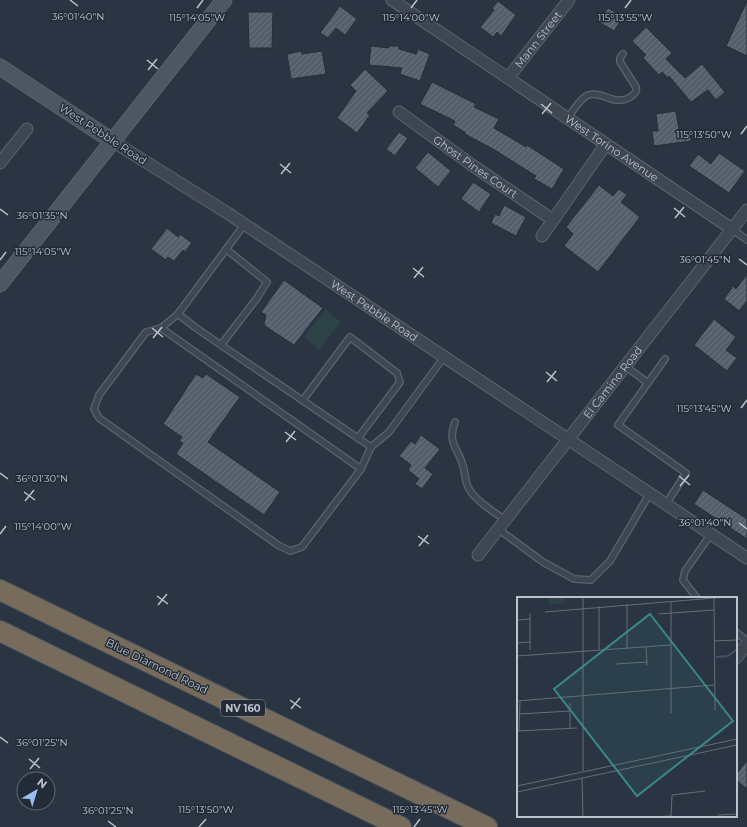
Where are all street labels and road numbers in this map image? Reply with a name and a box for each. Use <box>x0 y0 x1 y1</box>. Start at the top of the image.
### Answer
street label: Mann Street <box>512 8 565 71</box>
street label: West Pebble Road <box>57 100 149 168</box>
street label: West Torino Avenue <box>562 112 662 185</box>
street label: Ghost Pines Court <box>431 132 521 201</box>
street label: West Pebble Road <box>328 276 420 344</box>
street label: El Camino Road <box>580 343 645 421</box>
street label: Blue Diamond Road <box>104 635 210 697</box>
road number: NV 160 <box>221 700 265 716</box>

